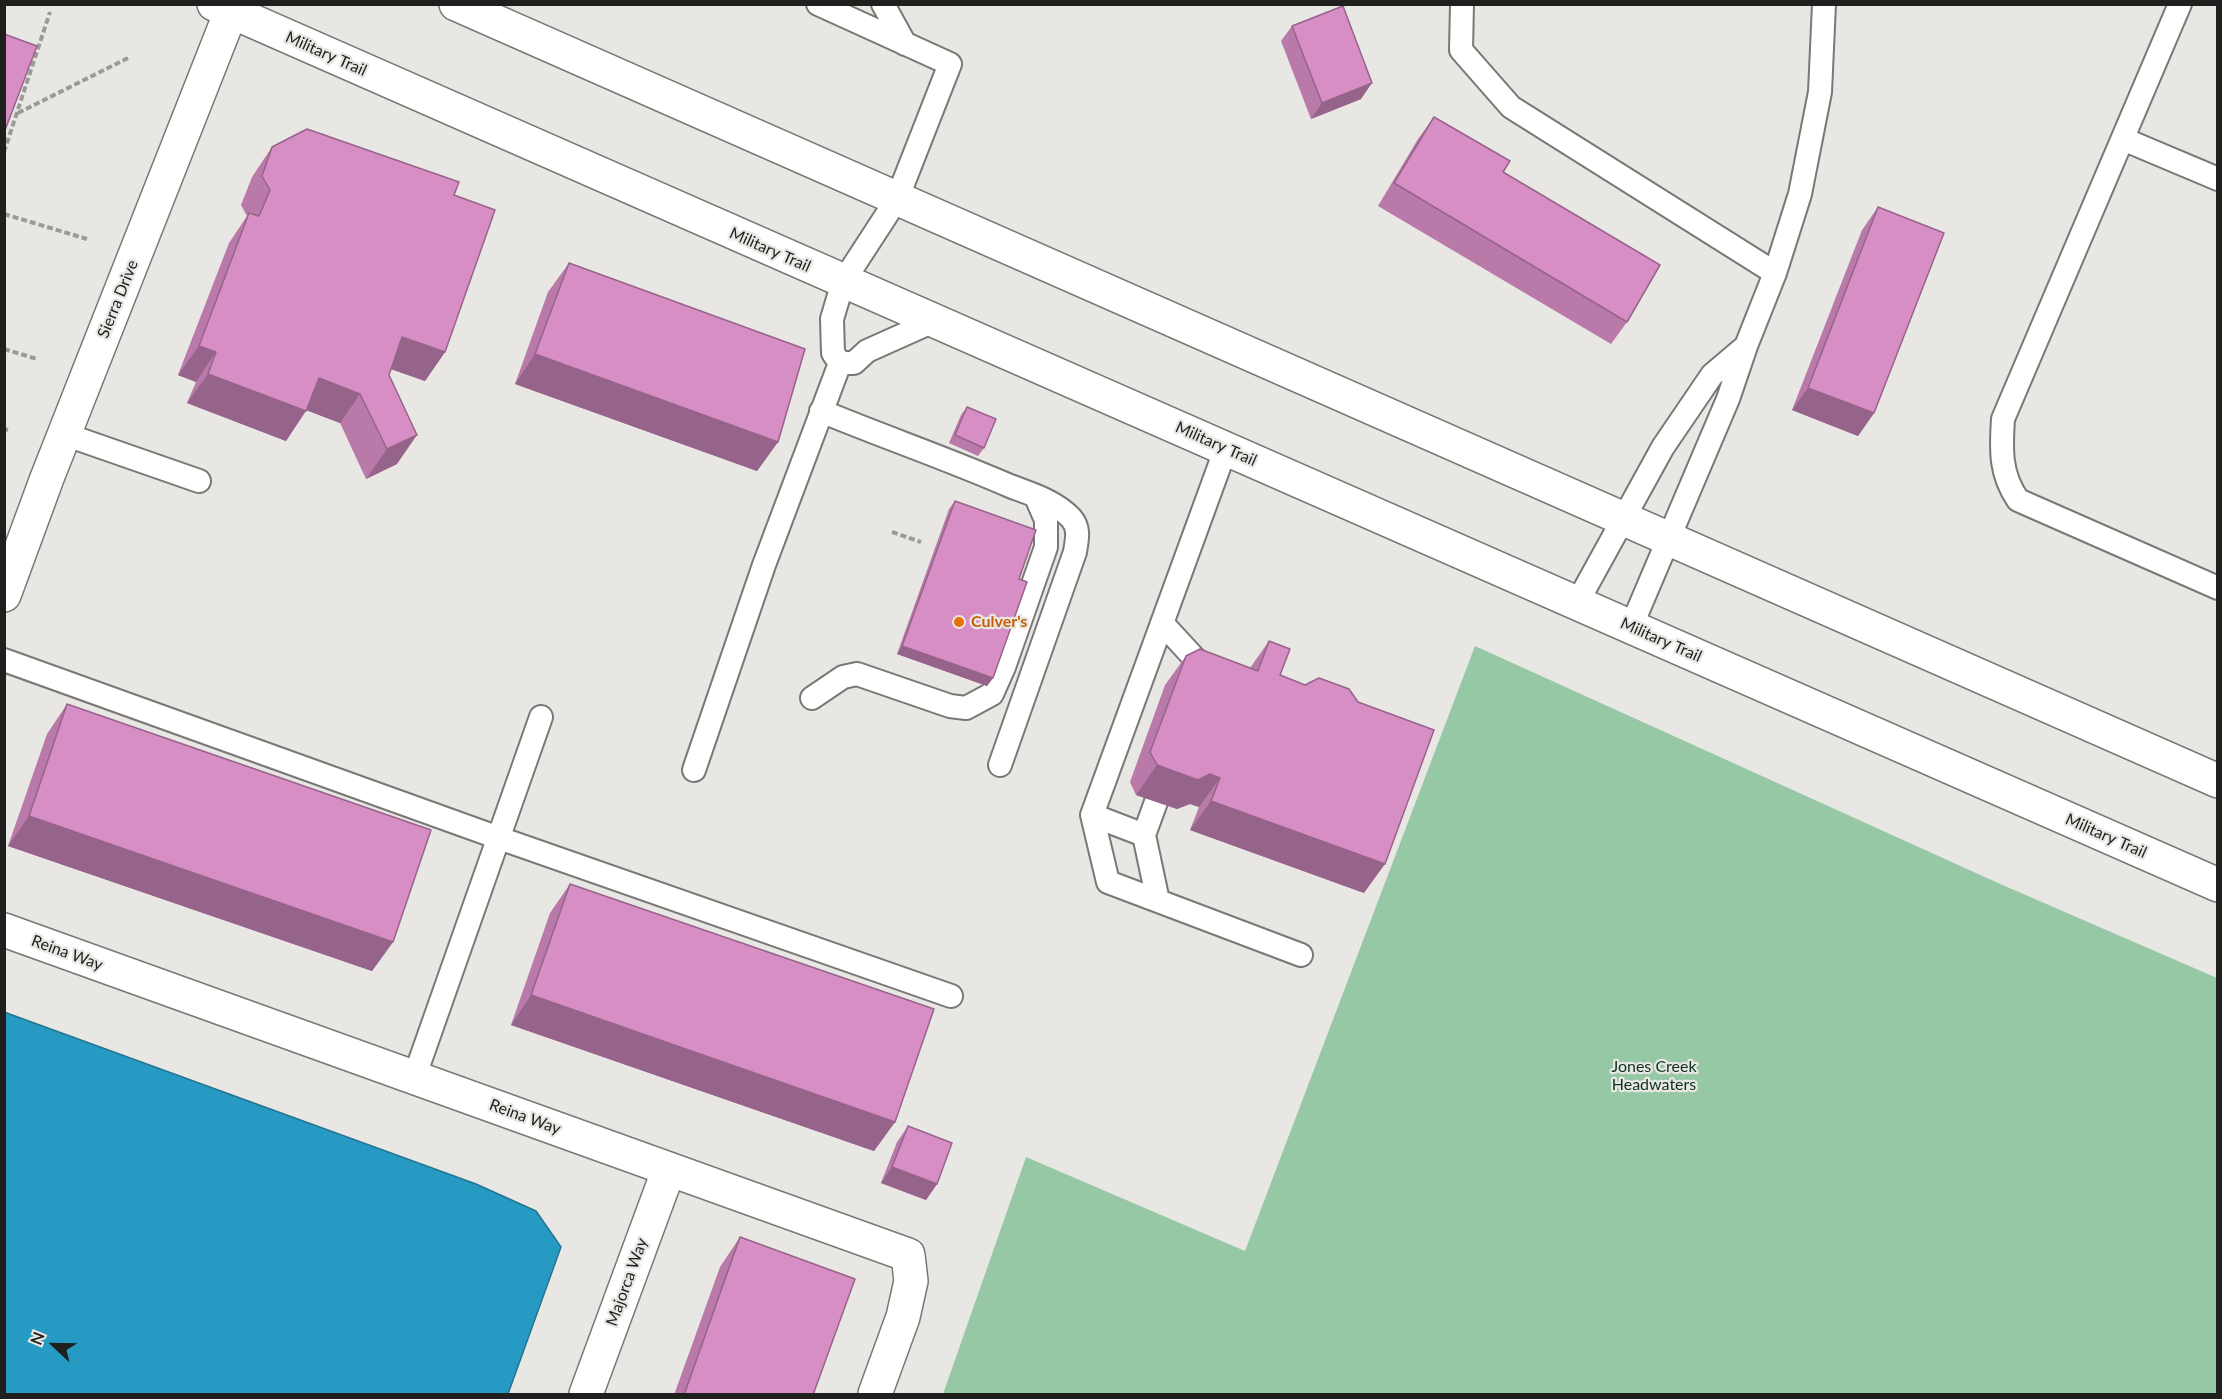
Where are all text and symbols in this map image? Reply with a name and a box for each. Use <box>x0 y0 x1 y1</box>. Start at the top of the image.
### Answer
street label: Military Trail <box>282 28 370 80</box>
street label: Military Trail <box>726 224 814 276</box>
street label: Sierra Drive <box>94 257 142 341</box>
street label: Military Trail <box>1172 418 1260 470</box>
place label: Culver's <box>971 612 1027 632</box>
street label: Military Trail <box>1617 614 1705 666</box>
marker: Culver's <box>952 615 966 629</box>
street label: Military Trail <box>2062 810 2150 862</box>
street label: Reina Way <box>29 931 105 975</box>
park label: Jones Creek Headwaters <box>1611 1057 1697 1095</box>
street label: Reina Way <box>487 1095 563 1139</box>
street label: Majorca Way <box>602 1235 652 1329</box>
north arrow <box>24 1315 84 1375</box>
text: N <box>26 1329 48 1347</box>

